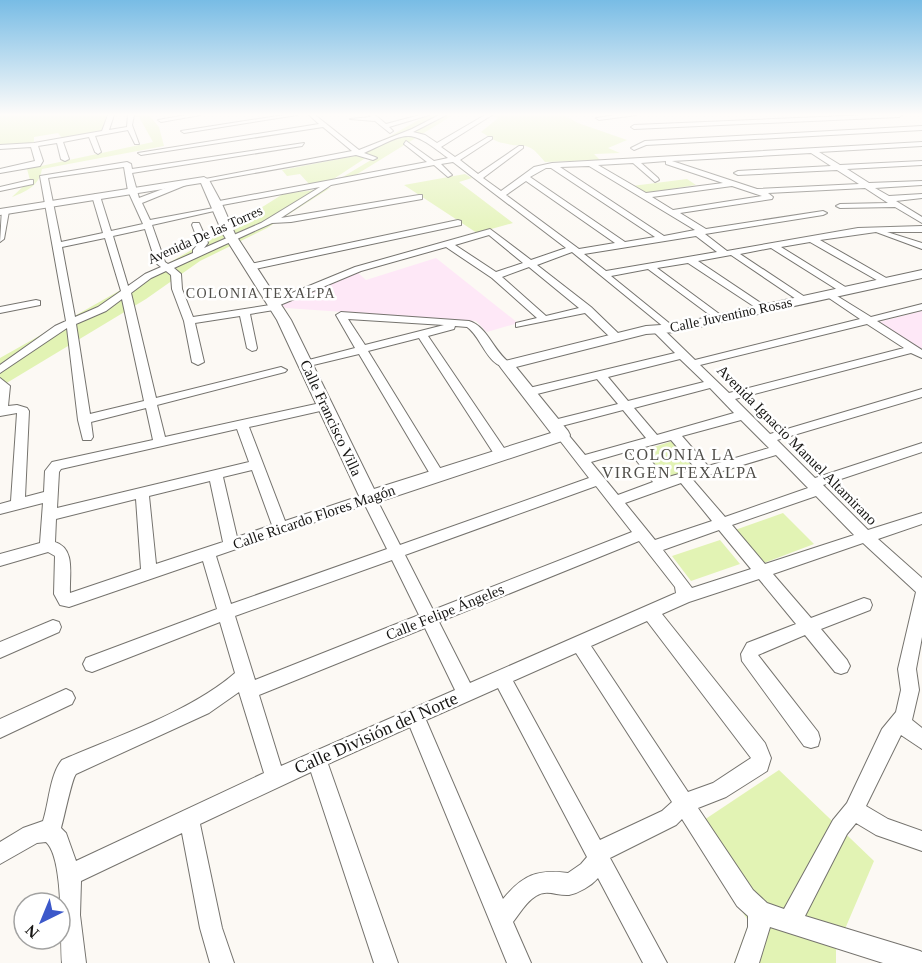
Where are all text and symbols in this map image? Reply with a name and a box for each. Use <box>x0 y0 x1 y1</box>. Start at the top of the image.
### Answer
street label: Avenida De las Torres <box>145 203 265 267</box>
district label: COLONIA TEXALPA <box>186 286 336 301</box>
street label: Calle Juventino Rosas <box>669 295 793 335</box>
street label: Calle Francisco Villa <box>297 357 365 479</box>
street label: Avenida Ignacio Manuel Altamirano <box>714 362 880 528</box>
district label: COLONIA LA VIRGEN TEXALPA <box>602 446 758 481</box>
street label: Calle Ricardo Flores Magón <box>231 482 398 552</box>
street label: Calle Felipe Ángeles <box>384 581 506 643</box>
street label: Calle División del Norte <box>291 688 461 778</box>
north arrow <box>12 891 72 951</box>
text: N <box>22 921 42 942</box>

